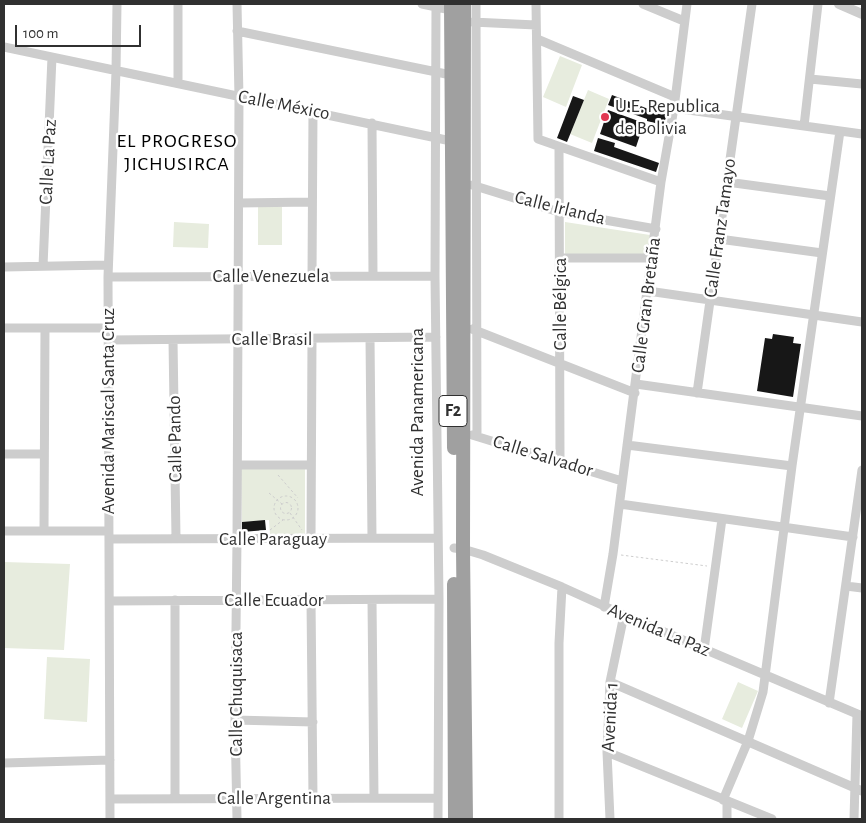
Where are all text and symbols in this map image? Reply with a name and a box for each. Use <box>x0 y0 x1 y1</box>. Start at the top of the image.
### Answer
scale bar <box>18 15 144 47</box>
text: 100 m <box>23 26 58 41</box>
street label: Calle México <box>236 85 332 125</box>
place label: U.E. Republica de Bolivia <box>615 95 720 139</box>
marker: U.E. Republica de Bolivia <box>599 111 611 123</box>
street label: Calle La Paz <box>34 119 62 205</box>
district label: EL PROGRESO JICHUSIRCA <box>115 129 239 176</box>
street label: Calle Franz Tamayo <box>699 157 741 299</box>
street label: Calle Irlanda <box>512 186 608 230</box>
street label: Calle Gran Bretaña <box>626 236 666 374</box>
street label: Calle Bélgica <box>549 257 571 351</box>
street label: Calle Venezuela <box>213 265 329 287</box>
street label: Avenida Mariscal Santa Cruz <box>97 308 119 514</box>
street label: Calle Brasil <box>232 328 312 350</box>
street label: Avenida Panamericana <box>406 328 428 496</box>
street label: Calle Pando <box>163 395 187 483</box>
road number: F2 <box>439 396 467 426</box>
street label: Calle Salvador <box>490 430 596 482</box>
street label: Calle Paraguay <box>219 528 327 550</box>
street label: Calle Ecuador <box>224 589 324 611</box>
street label: Avenida La Paz <box>604 598 714 662</box>
street label: Calle Chuquisaca <box>225 631 247 757</box>
street label: Avenida 1 <box>597 682 623 752</box>
street label: Calle Argentina <box>217 787 331 809</box>

